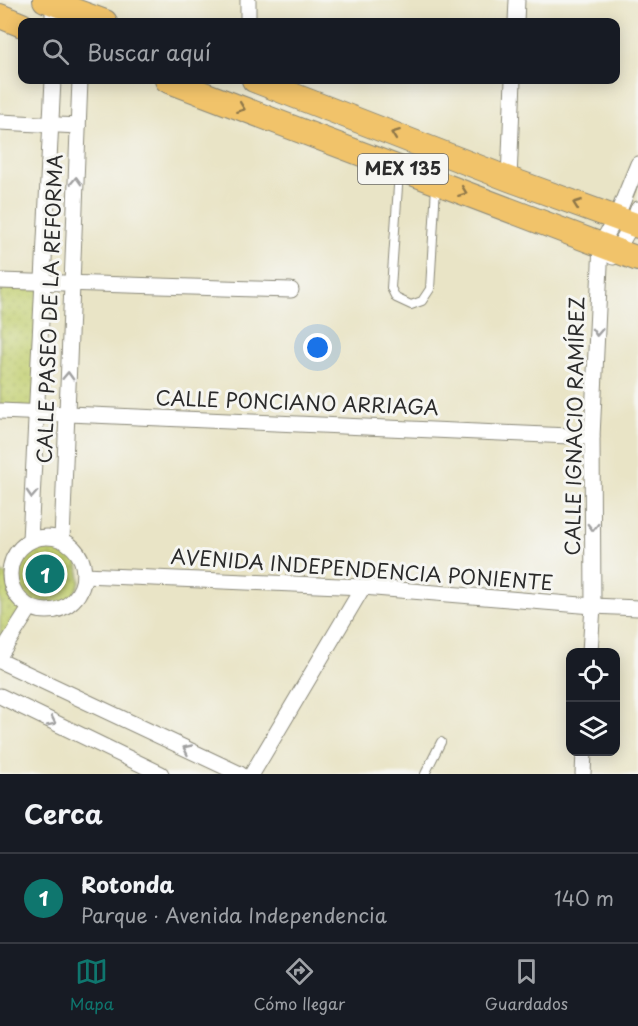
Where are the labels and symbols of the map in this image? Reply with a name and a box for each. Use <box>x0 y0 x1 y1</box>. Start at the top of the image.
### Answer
one-way arrow <box>235 100 246 113</box>
one-way arrow <box>390 129 400 142</box>
street label: CALLE PASEO DE LA REFORMA <box>29 154 69 464</box>
road number: MEX 135 <box>358 154 448 184</box>
one-way arrow <box>69 177 82 186</box>
one-way arrow <box>457 184 468 197</box>
one-way arrow <box>572 199 583 211</box>
street label: CALLE IGNACIO RAMÍREZ <box>557 296 591 556</box>
one-way arrow <box>591 327 604 336</box>
your location <box>303 333 332 362</box>
one-way arrow <box>61 372 74 381</box>
street label: CALLE PONCIANO ARRIAGA <box>155 382 439 422</box>
one-way arrow <box>26 490 39 499</box>
one-way arrow <box>586 522 599 531</box>
street label: AVENIDA INDEPENDENCIA PONIENTE <box>170 541 554 597</box>
pin: 1 <box>26 552 64 596</box>
one-way arrow <box>46 715 57 727</box>
one-way arrow <box>182 745 193 757</box>

